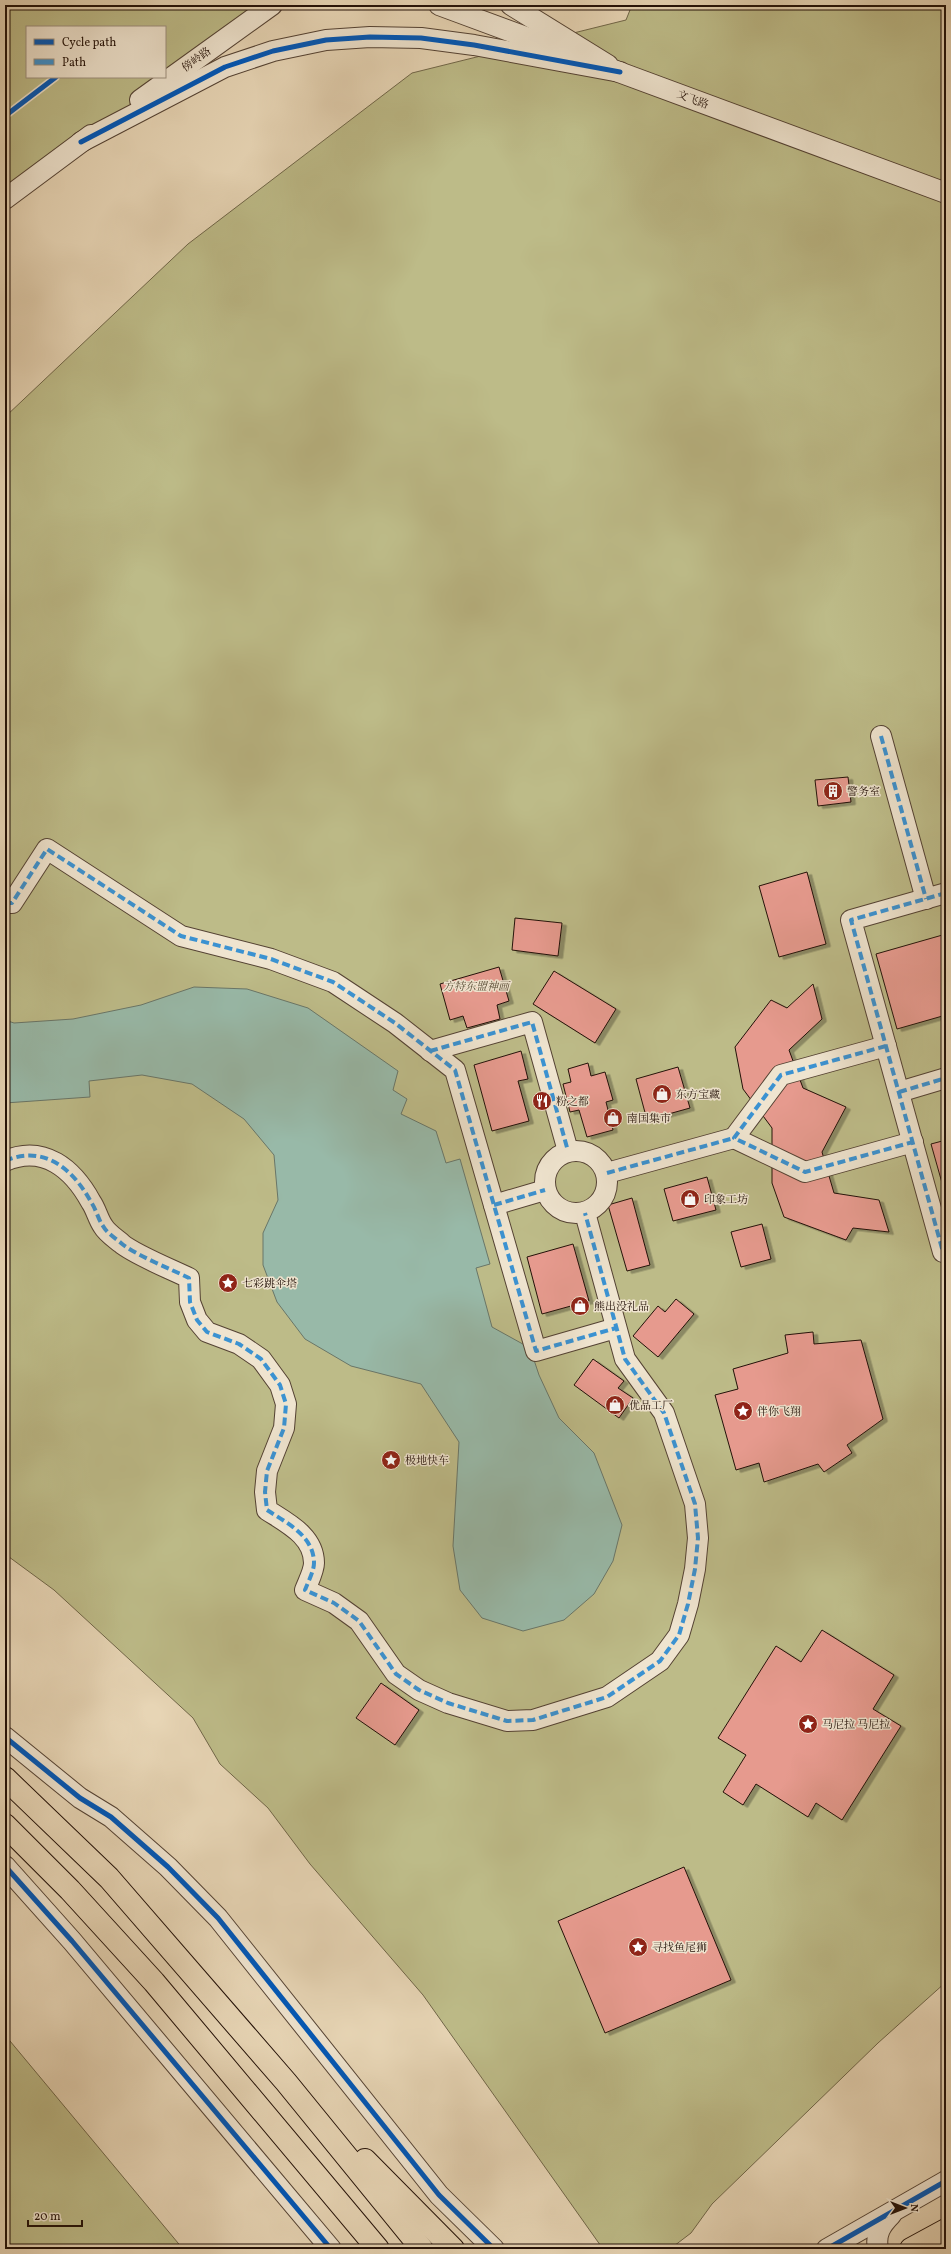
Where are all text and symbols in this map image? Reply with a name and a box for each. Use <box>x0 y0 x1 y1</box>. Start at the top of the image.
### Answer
legend <box>26 26 166 78</box>
text: Cycle path <box>62 35 117 51</box>
street label: 傍岭路 <box>179 44 215 76</box>
text: Path <box>62 55 86 71</box>
street label: 文飞路 <box>674 88 711 113</box>
building icon: 警务室 <box>822 780 844 802</box>
place label: 警务室 <box>847 785 880 800</box>
park label: 方特东盟神画 <box>443 980 511 995</box>
shop icon: 东方宝藏 <box>651 1083 673 1105</box>
place label: 东方宝藏 <box>676 1088 720 1103</box>
restaurant icon: 粉之都 <box>531 1090 553 1112</box>
place label: 粉之都 <box>556 1095 589 1110</box>
shop icon: 南国集市 <box>602 1107 624 1129</box>
place label: 南国集市 <box>627 1112 671 1127</box>
shop icon: 印象工坊 <box>679 1188 701 1210</box>
place label: 印象工坊 <box>704 1193 748 1208</box>
place icon: 七彩跳伞塔 <box>217 1272 239 1294</box>
place label: 七彩跳伞塔 <box>242 1277 297 1292</box>
shop icon: 熊出没礼品 <box>569 1295 591 1317</box>
place label: 熊出没礼品 <box>594 1300 649 1315</box>
shop icon: 优品工厂 <box>604 1394 626 1416</box>
place label: 优品工厂 <box>629 1399 673 1414</box>
place icon: 伴你飞翔 <box>732 1400 754 1422</box>
place label: 伴你飞翔 <box>757 1405 801 1420</box>
place icon: 极地快车 <box>380 1449 402 1471</box>
place label: 极地快车 <box>405 1454 449 1469</box>
place icon: 马尼拉 马尼拉 <box>797 1713 819 1735</box>
place label: 马尼拉 马尼拉 <box>822 1718 890 1733</box>
place icon: 寻找鱼尾狮 <box>627 1936 649 1958</box>
place label: 寻找鱼尾狮 <box>652 1941 707 1956</box>
north arrow <box>885 2188 925 2228</box>
scale bar <box>28 2202 82 2228</box>
text: N <box>906 2204 921 2212</box>
text: 20 m <box>34 2209 61 2225</box>

